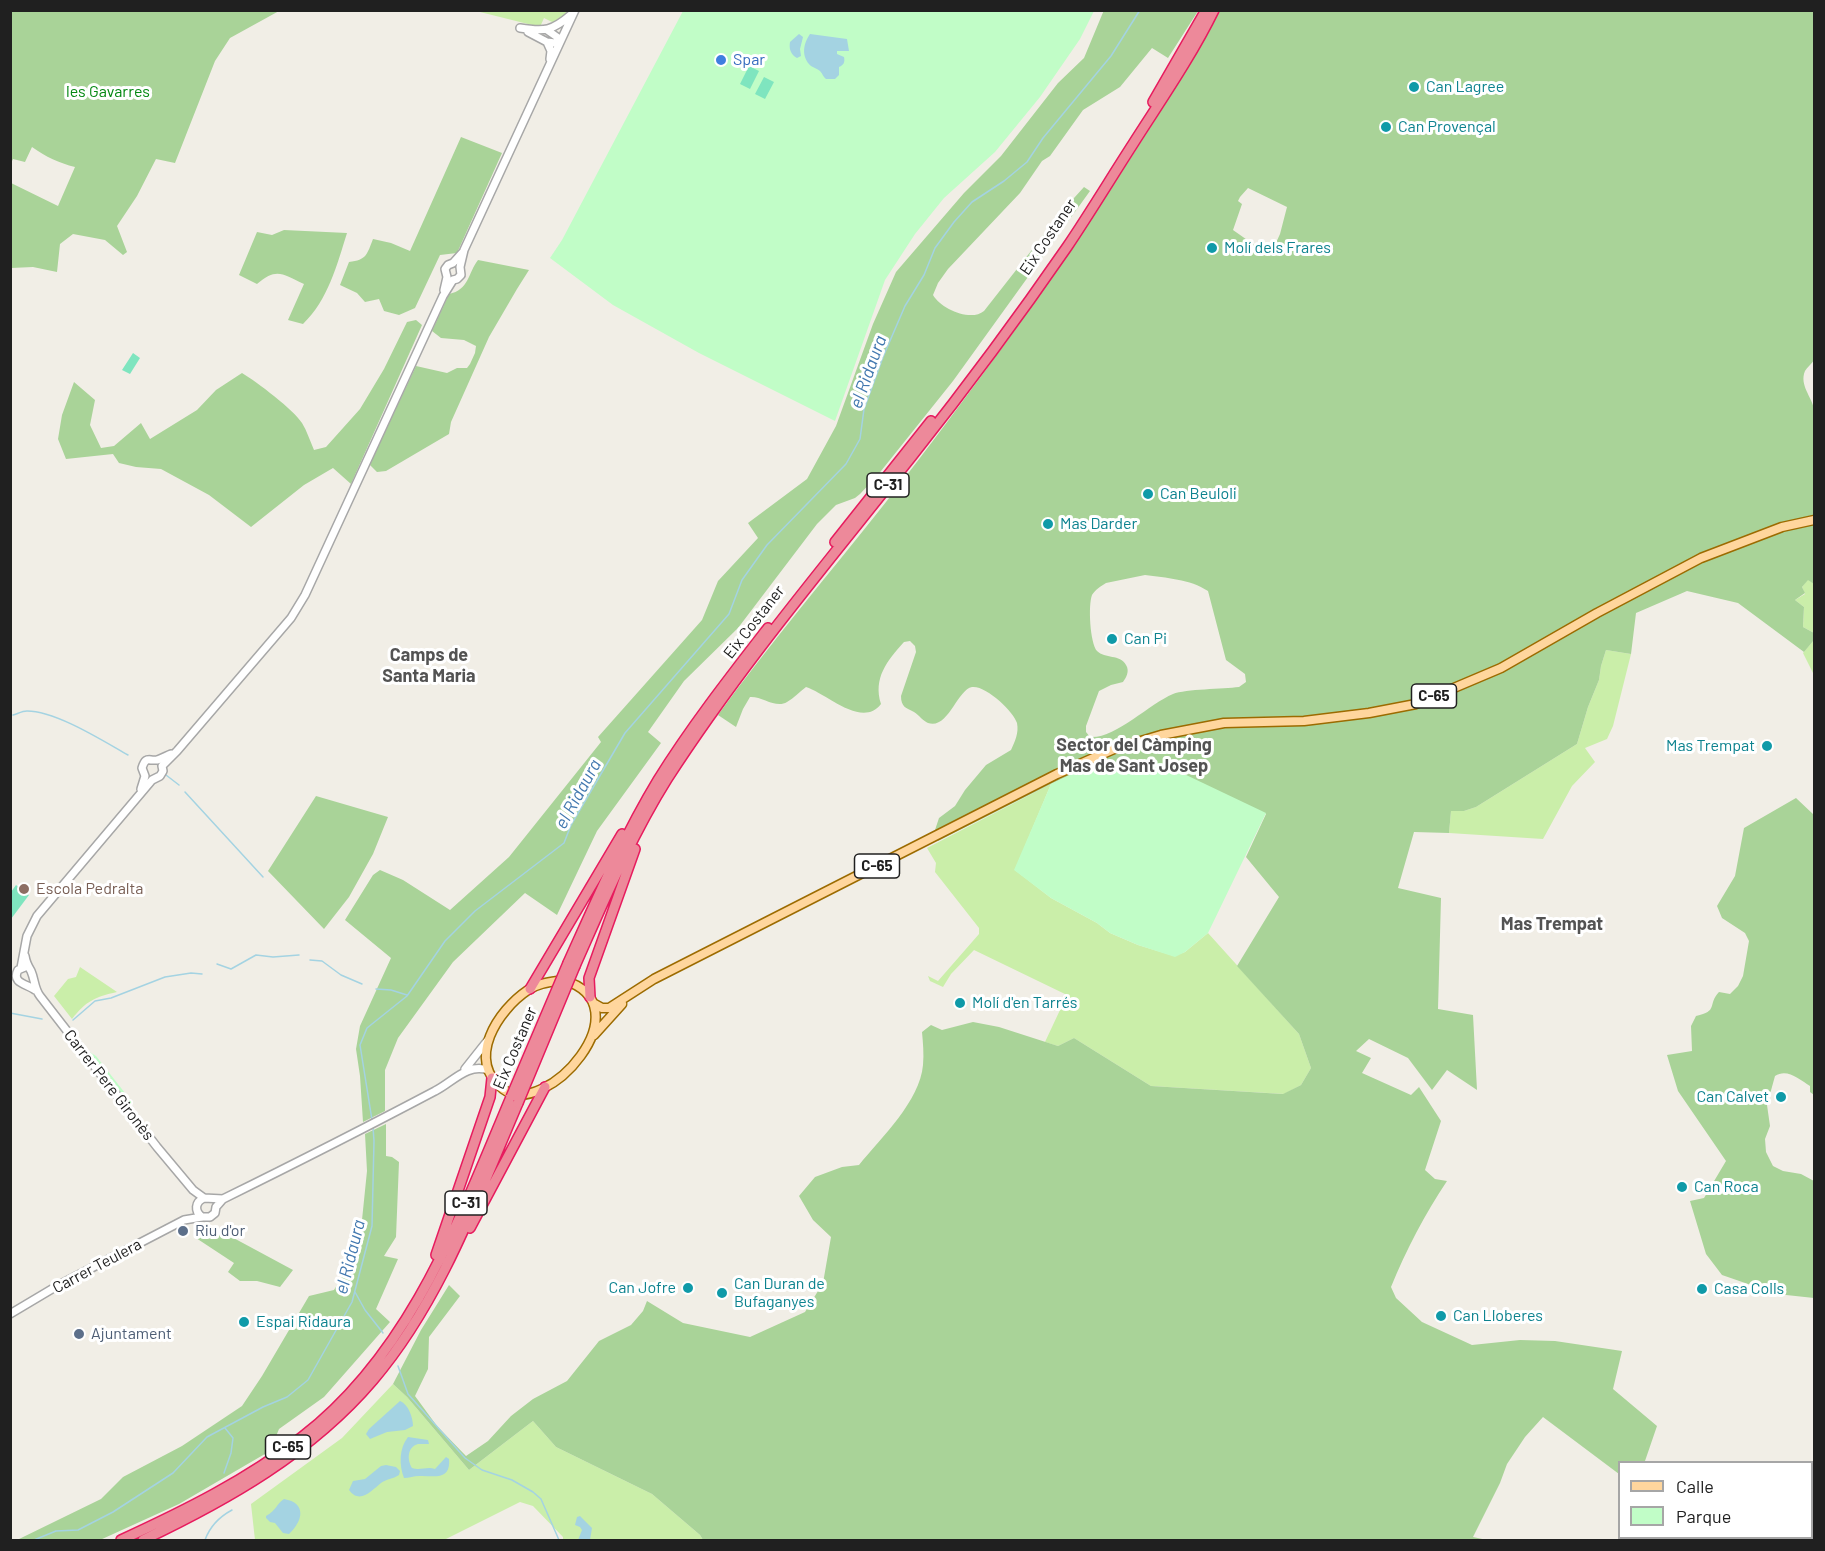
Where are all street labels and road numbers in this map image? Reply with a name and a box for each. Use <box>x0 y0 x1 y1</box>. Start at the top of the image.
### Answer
street label: Eix Costaner <box>1016 195 1080 279</box>
road number: C-31 <box>867 473 909 497</box>
street label: Eix Costaner <box>719 582 789 662</box>
road number: C-65 <box>1412 684 1456 708</box>
road number: C-65 <box>854 854 900 878</box>
street label: Eix Costaner <box>489 1004 541 1092</box>
street label: Carrer Pere Gironès <box>60 1026 158 1144</box>
road number: C-31 <box>445 1191 487 1215</box>
street label: Carrer Teulera <box>49 1234 145 1298</box>
road number: C-65 <box>266 1435 310 1459</box>

